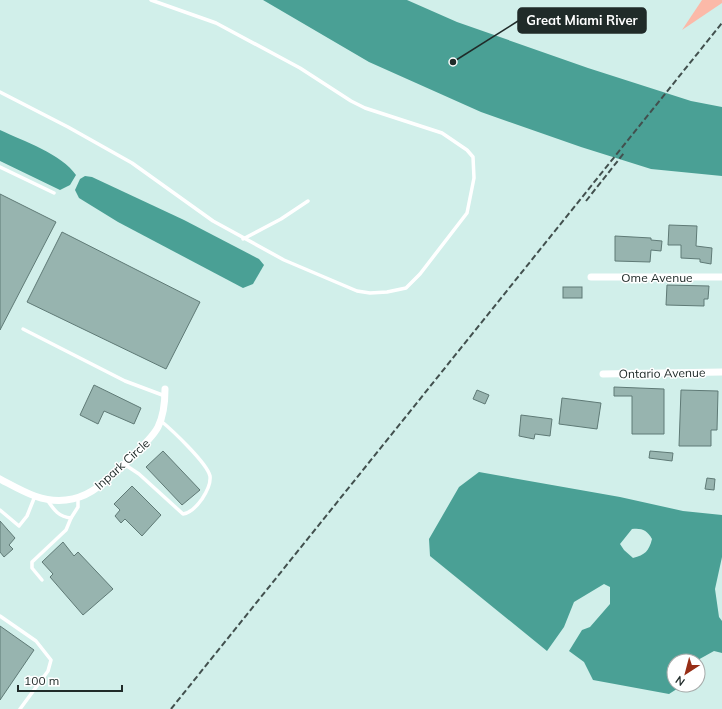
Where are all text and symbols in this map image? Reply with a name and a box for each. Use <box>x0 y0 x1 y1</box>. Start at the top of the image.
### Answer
callout: Great Miami River <box>518 8 646 33</box>
text: Great Miami River <box>526 12 639 28</box>
street label: Ome Avenue <box>621 270 693 285</box>
street label: Ontario Avenue <box>619 365 705 381</box>
street label: Inpark Circle <box>91 435 153 493</box>
north arrow <box>666 653 706 693</box>
scale bar <box>18 667 122 693</box>
text: 100 m <box>24 673 59 688</box>
text: N <box>673 673 688 689</box>

